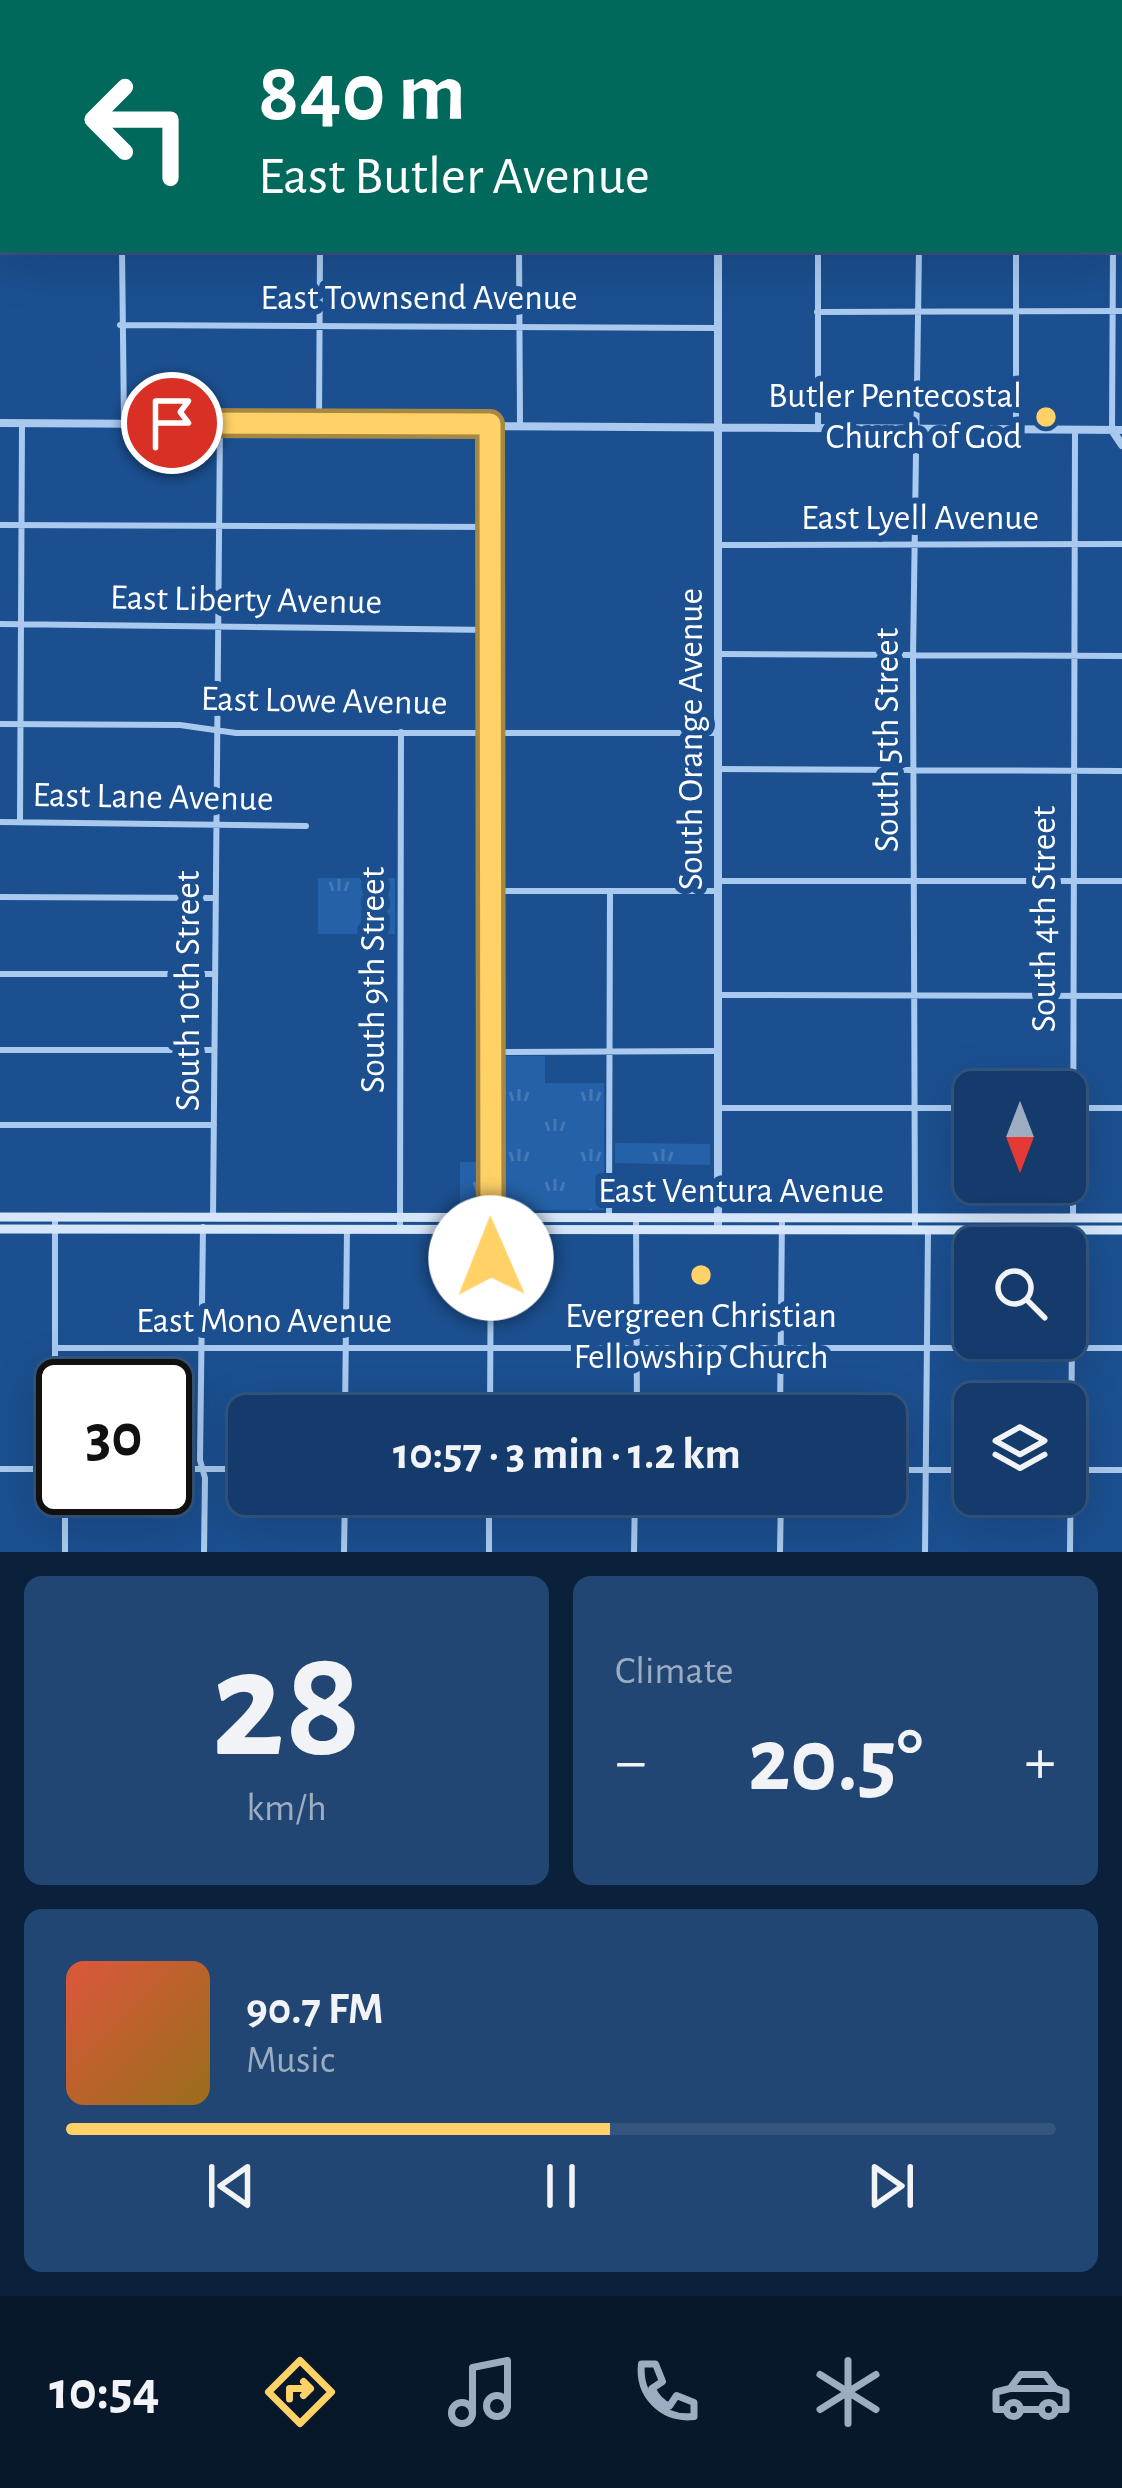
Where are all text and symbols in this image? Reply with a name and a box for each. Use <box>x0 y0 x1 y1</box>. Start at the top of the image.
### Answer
icon: left <box>60 48 216 204</box>
text: 840 m <box>258 52 466 136</box>
text: East Butler Avenue <box>258 150 650 204</box>
street label: East Townsend Avenue <box>260 280 578 316</box>
pin <box>121 372 223 474</box>
place label: Butler Pentecostal Church of God <box>768 378 1022 455</box>
icon: arrive <box>139 390 205 456</box>
marker: Butler Pentecostal Church of God <box>1033 404 1059 430</box>
street label: East Lyell Avenue <box>801 500 1039 536</box>
street label: East Liberty Avenue <box>110 580 382 620</box>
street label: South Orange Avenue <box>673 588 709 890</box>
street label: South 5th Street <box>869 627 905 852</box>
street label: East Lowe Avenue <box>200 681 448 721</box>
street label: East Lane Avenue <box>32 777 274 817</box>
street label: South 4th Street <box>1026 805 1062 1032</box>
street label: South 9th Street <box>355 866 391 1093</box>
street label: South 10th Street <box>170 870 206 1111</box>
north arrow <box>954 1071 1086 1203</box>
map controls <box>954 1071 1086 1515</box>
street label: East Ventura Avenue <box>598 1173 884 1209</box>
position arrow <box>428 1195 554 1321</box>
button: search <box>954 1227 1086 1359</box>
marker: Evergreen Christian Fellowship Church <box>688 1262 714 1288</box>
place label: Evergreen Christian Fellowship Church <box>565 1298 837 1375</box>
street label: East Mono Avenue <box>136 1303 392 1339</box>
speed limit sign: 30 <box>36 1359 192 1515</box>
button: layers <box>954 1383 1086 1515</box>
text: 10:57 · 3 min · 1.2 km <box>393 1432 741 1477</box>
text: 28 <box>211 1629 362 1785</box>
text: Climate <box>615 1652 733 1691</box>
text: 20.5° <box>748 1717 923 1807</box>
text: − <box>615 1729 647 1795</box>
text: + <box>1024 1729 1056 1795</box>
text: km/h <box>246 1789 327 1828</box>
text: 90.7 FM <box>246 1987 384 2032</box>
text: Music <box>246 2041 335 2080</box>
icon: previous <box>198 2153 264 2219</box>
icon: pause <box>528 2153 594 2219</box>
icon: next <box>858 2153 924 2219</box>
icon: directions <box>258 2350 342 2434</box>
icon: music <box>441 2350 525 2434</box>
icon: phone <box>624 2350 708 2434</box>
icon: climate <box>806 2350 890 2434</box>
icon: car <box>989 2350 1073 2434</box>
text: 10:54 <box>49 2365 160 2419</box>

